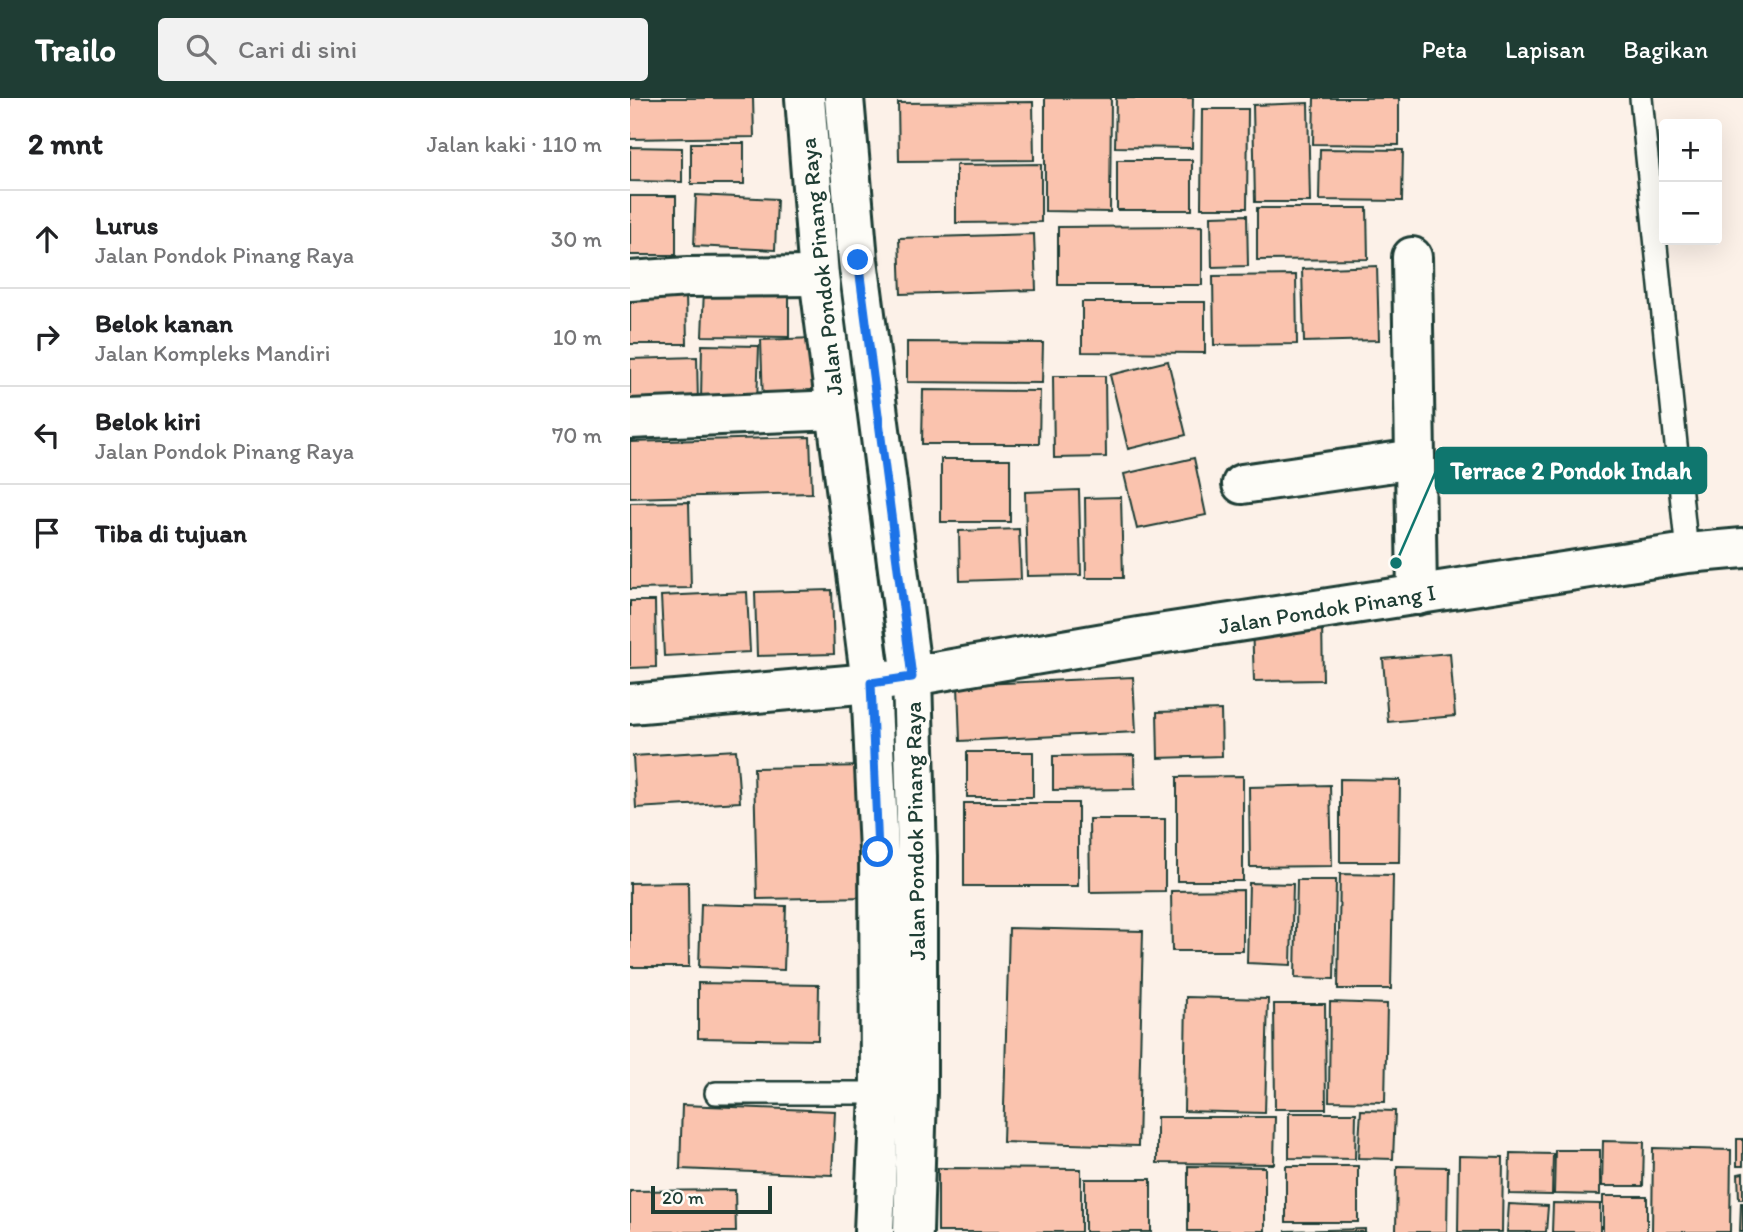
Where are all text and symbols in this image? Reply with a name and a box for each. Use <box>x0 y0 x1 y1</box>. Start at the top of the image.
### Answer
search box <box>158 18 648 81</box>
text: Trailo <box>35 30 116 69</box>
icon: search <box>182 30 220 68</box>
text: Cari di sini <box>238 33 357 65</box>
text: Peta <box>1422 35 1467 64</box>
text: Lapisan <box>1505 35 1585 64</box>
text: Bagikan <box>1623 35 1708 64</box>
map controls <box>1659 119 1722 245</box>
button: + <box>1659 119 1722 182</box>
text: 2 mnt <box>28 125 103 162</box>
text: Jalan kaki · 110 m <box>427 130 602 158</box>
street label: Jalan Pondok Pinang Raya <box>794 137 848 397</box>
button: − <box>1659 182 1722 245</box>
text: Lurus <box>95 209 158 241</box>
icon: ahead <box>28 220 66 258</box>
text: 30 m <box>551 225 602 253</box>
text: Jalan Pondok Pinang Raya <box>95 241 354 269</box>
route end <box>842 244 873 275</box>
text: Belok kanan <box>95 307 233 339</box>
icon: right <box>28 318 66 356</box>
text: 10 m <box>553 323 602 351</box>
text: Jalan Kompleks Mandiri <box>95 339 330 367</box>
text: Belok kiri <box>95 405 201 437</box>
icon: left <box>28 416 66 454</box>
text: 70 m <box>552 421 602 449</box>
text: Jalan Pondok Pinang Raya <box>95 437 354 465</box>
callout: Terrace 2 Pondok Indah <box>1436 448 1706 493</box>
text: Terrace 2 Pondok Indah <box>1449 456 1692 485</box>
icon: arrive <box>28 514 66 552</box>
text: Tiba di tujuan <box>95 517 247 549</box>
street label: Jalan Pondok Pinang I <box>1216 578 1438 640</box>
street label: Jalan Pondok Pinang Raya <box>899 701 931 961</box>
route start <box>862 836 893 867</box>
scale bar <box>651 1183 772 1215</box>
text: 20 m <box>662 1186 704 1209</box>

